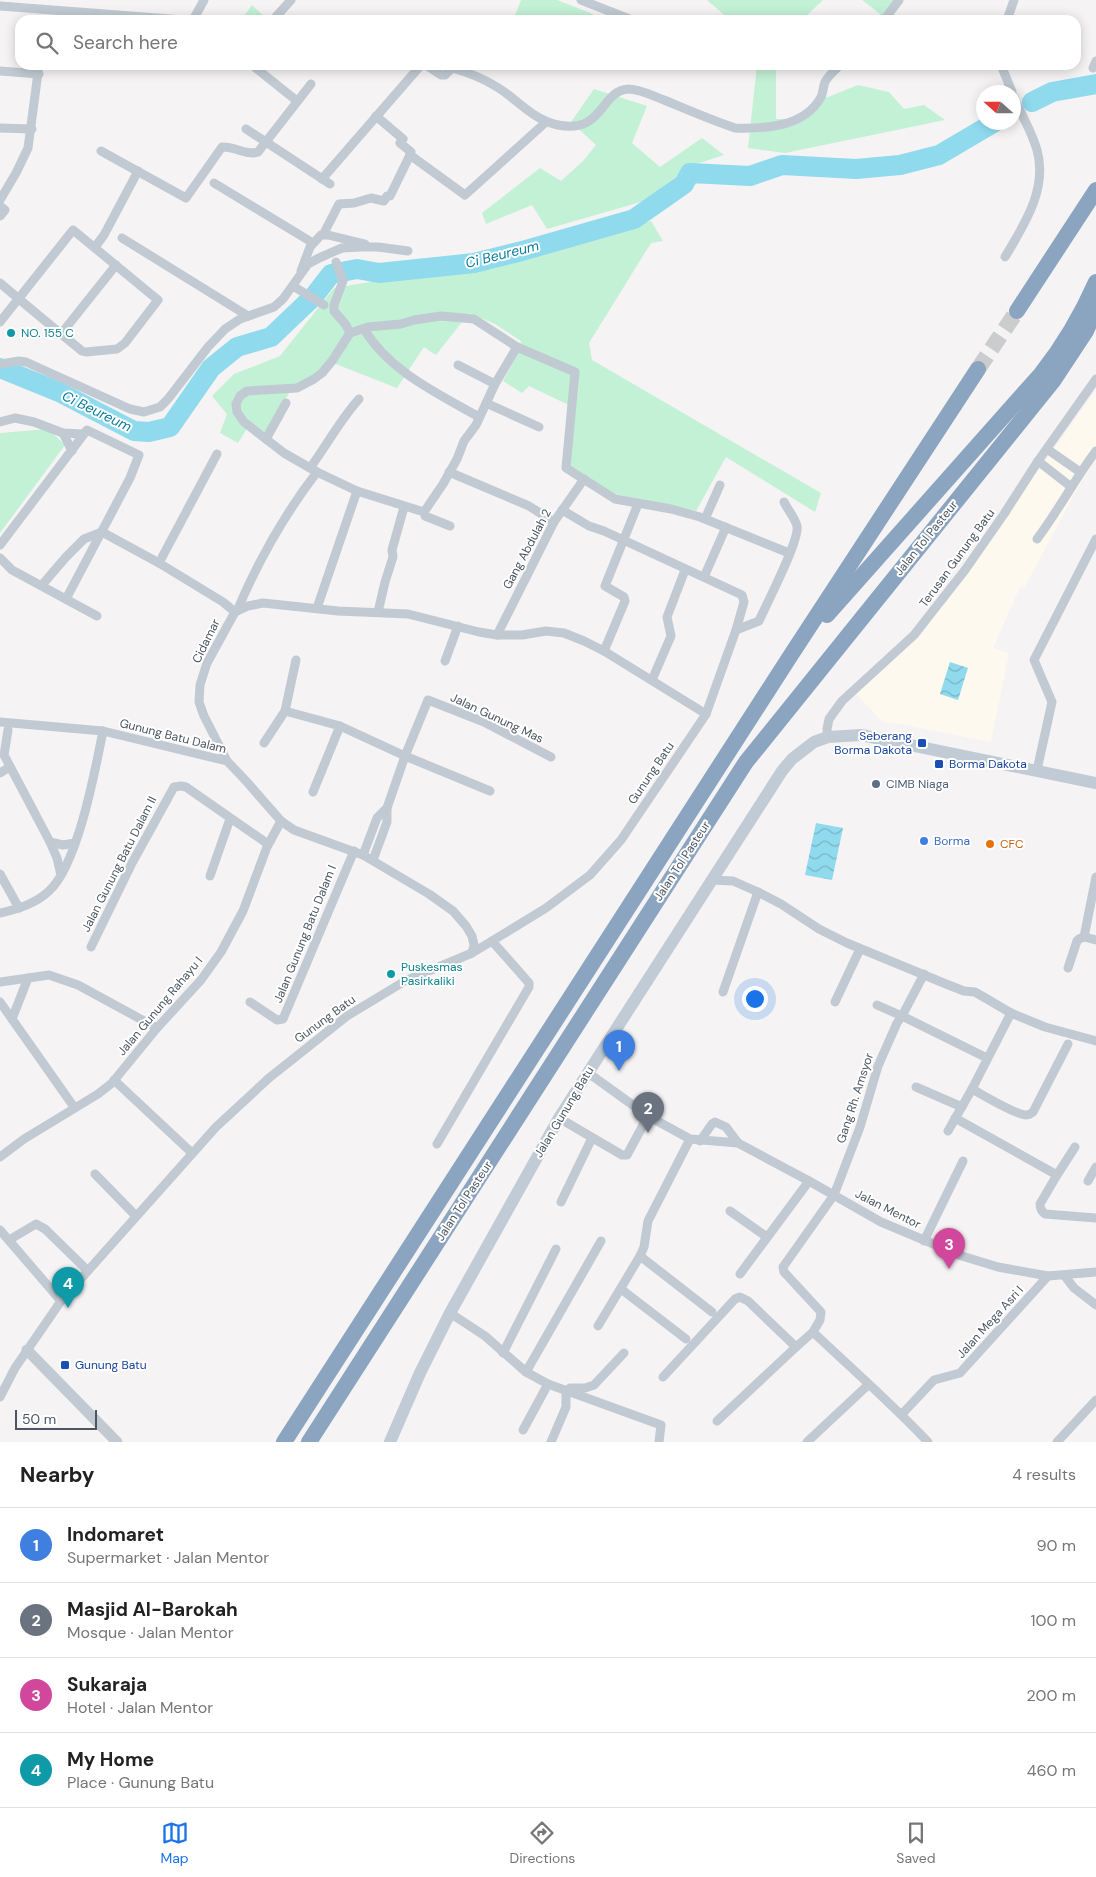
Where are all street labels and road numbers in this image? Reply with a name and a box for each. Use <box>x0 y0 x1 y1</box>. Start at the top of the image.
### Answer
street label: Jalan Tol Pasteur <box>891 497 962 579</box>
street label: Terusan Gunung Batu <box>916 505 998 610</box>
street label: Gang Abdulah 2 <box>499 506 555 592</box>
street label: Cidamar <box>188 616 224 666</box>
street label: Jalan Gunung Mas <box>448 689 546 747</box>
street label: Gunung Batu Dalam <box>118 715 228 757</box>
street label: Gunung Batu <box>624 739 678 807</box>
street label: Jalan Gunung Batu Dalam II <box>78 793 160 935</box>
street label: Jalan Tol Pasteur <box>650 818 714 904</box>
street label: Jalan Gunung Batu Dalam I <box>270 863 340 1005</box>
street label: Jalan Gunung Rahayu I <box>114 953 206 1059</box>
street label: Gunung Batu <box>291 991 359 1047</box>
street label: Gang Rh. Amsyor <box>833 1050 877 1145</box>
street label: Jalan Gunung Batu <box>530 1063 598 1160</box>
street label: Jalan Tol Pasteur <box>432 1158 496 1244</box>
street label: Jalan Mentor <box>852 1186 924 1233</box>
street label: Jalan Mega Asri I <box>953 1282 1027 1362</box>

